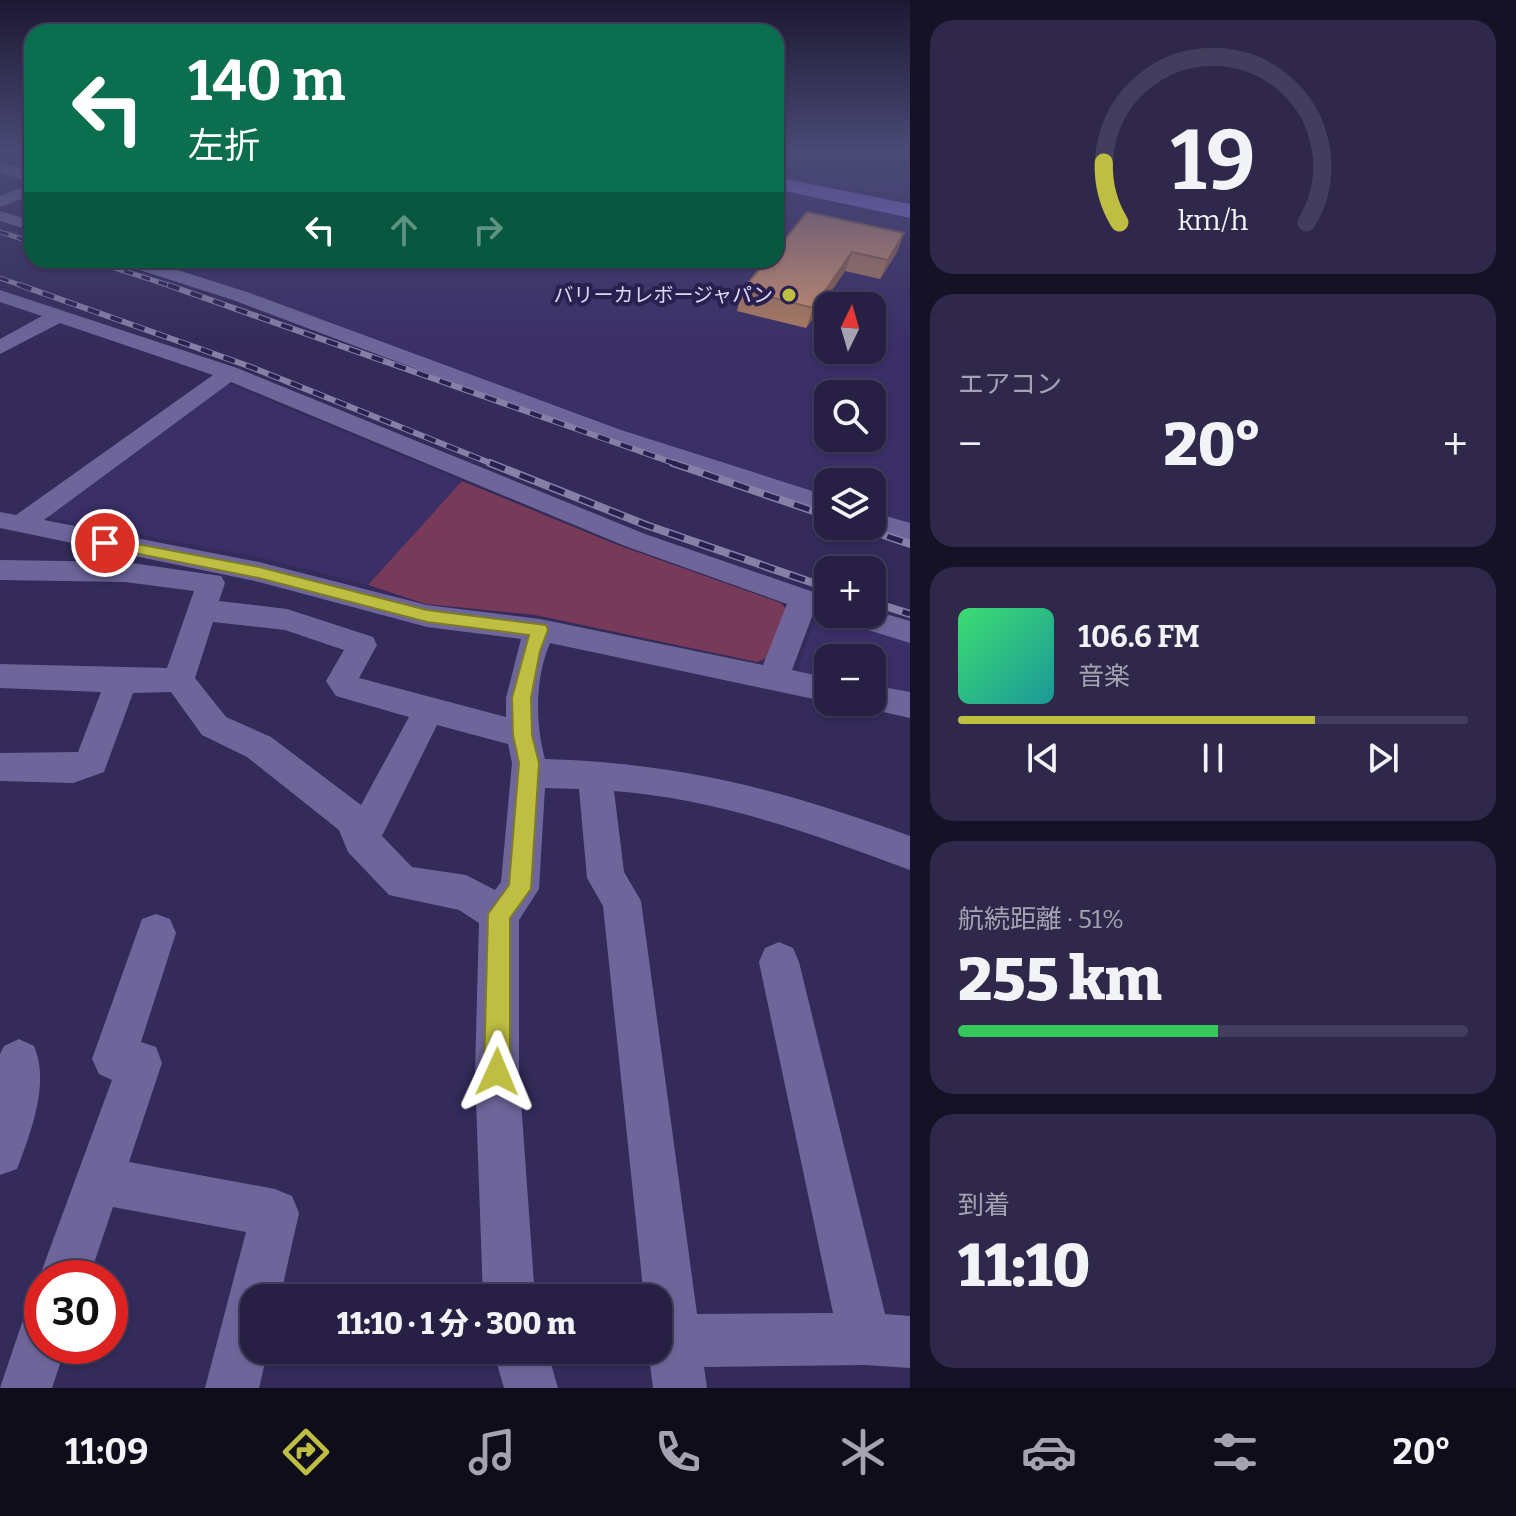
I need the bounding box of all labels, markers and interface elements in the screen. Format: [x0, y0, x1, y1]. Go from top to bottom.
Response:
text: 140 m [188, 48, 345, 115]
icon: left [56, 56, 160, 160]
text: 19 [1170, 110, 1256, 210]
text: 左折 [188, 124, 260, 168]
text: km/h [1178, 203, 1249, 238]
icon: left [298, 208, 342, 252]
icon: ahead [382, 208, 426, 252]
icon: right [466, 208, 510, 252]
place label: バリーカレボージャパン [553, 283, 773, 307]
marker: バリーカレボージャパン [780, 286, 798, 304]
north arrow [814, 292, 886, 364]
map controls [814, 292, 886, 716]
text: エアコン [958, 369, 1062, 400]
button: search [814, 380, 886, 452]
text: 20° [1163, 409, 1262, 481]
text: − [958, 418, 982, 471]
text: + [1443, 418, 1468, 471]
button: layers [814, 468, 886, 540]
pin [71, 509, 139, 577]
icon: arrive [83, 521, 127, 565]
button: + [814, 556, 886, 628]
text: 106.6 FM [1078, 619, 1200, 655]
button: − [814, 644, 886, 716]
text: 音楽 [1078, 661, 1130, 692]
icon: previous [1021, 736, 1065, 780]
icon: pause [1191, 736, 1235, 780]
icon: next [1361, 736, 1405, 780]
text: 航続距離 · 51% [958, 904, 1124, 935]
text: 255 km [958, 944, 1162, 1016]
position arrow [455, 1030, 539, 1114]
text: 到着 [958, 1190, 1010, 1221]
text: 11:10 [958, 1230, 1090, 1302]
speed limit sign: 30 [24, 1260, 128, 1364]
text: 11:10 · 1 分 · 300 m [337, 1306, 575, 1342]
icon: directions [278, 1424, 334, 1480]
icon: music [464, 1424, 520, 1480]
icon: phone [650, 1424, 706, 1480]
icon: climate [835, 1424, 891, 1480]
icon: car [1021, 1424, 1077, 1480]
icon: filters [1207, 1424, 1263, 1480]
text: 11:09 [65, 1430, 148, 1474]
text: 20° [1392, 1430, 1451, 1474]

